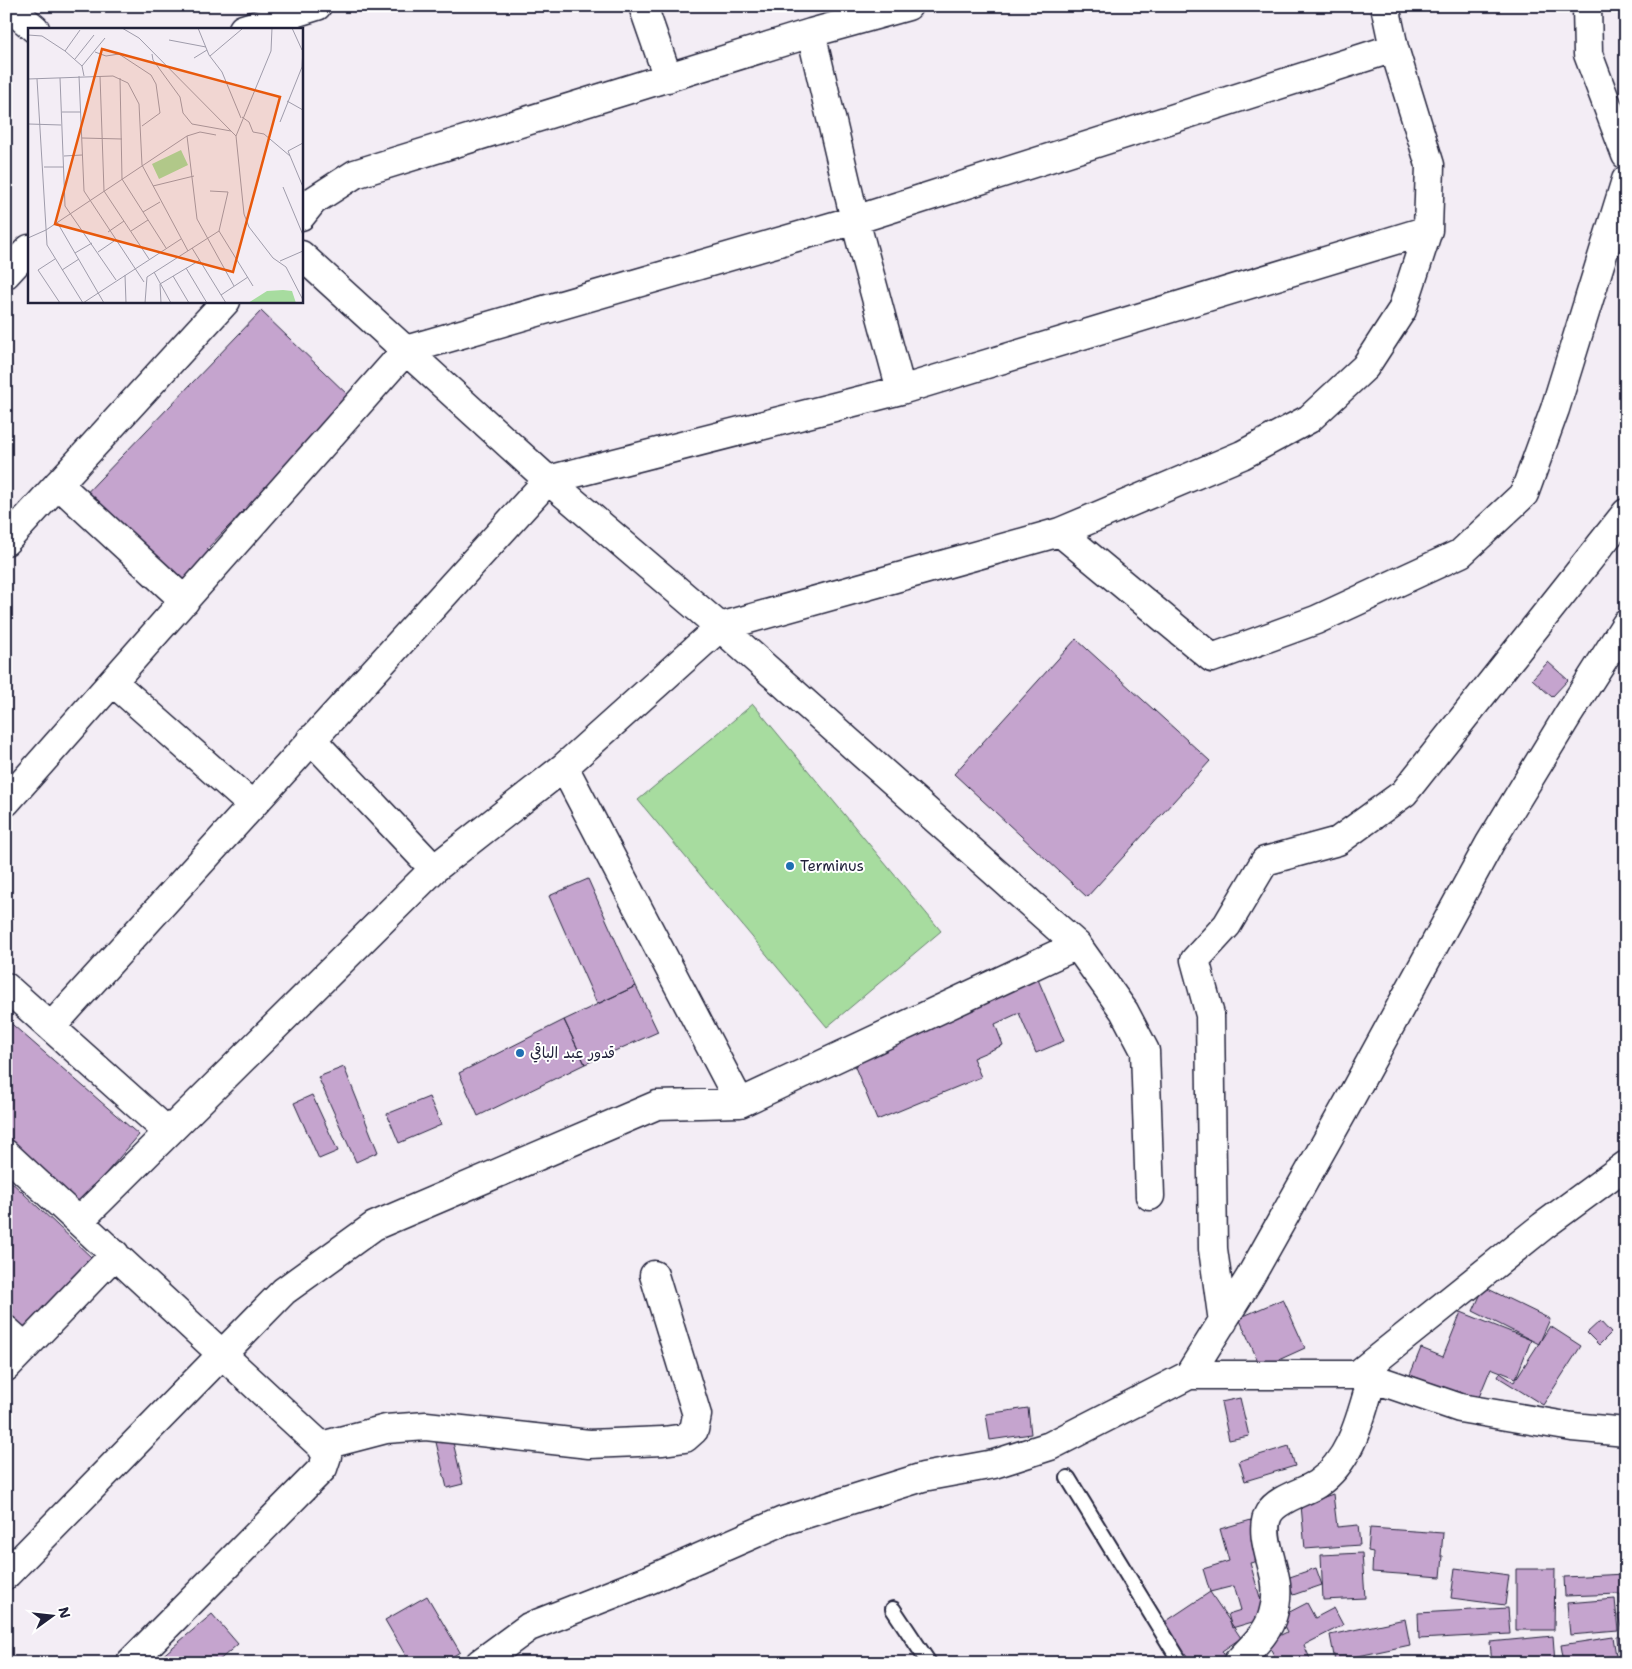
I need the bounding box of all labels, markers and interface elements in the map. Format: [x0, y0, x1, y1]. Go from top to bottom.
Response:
inset map [28, 28, 302, 302]
place label: Terminus [800, 856, 864, 876]
marker: Terminus [784, 860, 796, 872]
place label: قدور عبد الباقي [530, 1042, 615, 1063]
marker: قدور عبد الباقي [514, 1047, 526, 1059]
north arrow [28, 1592, 78, 1642]
text: N [54, 1605, 75, 1620]

